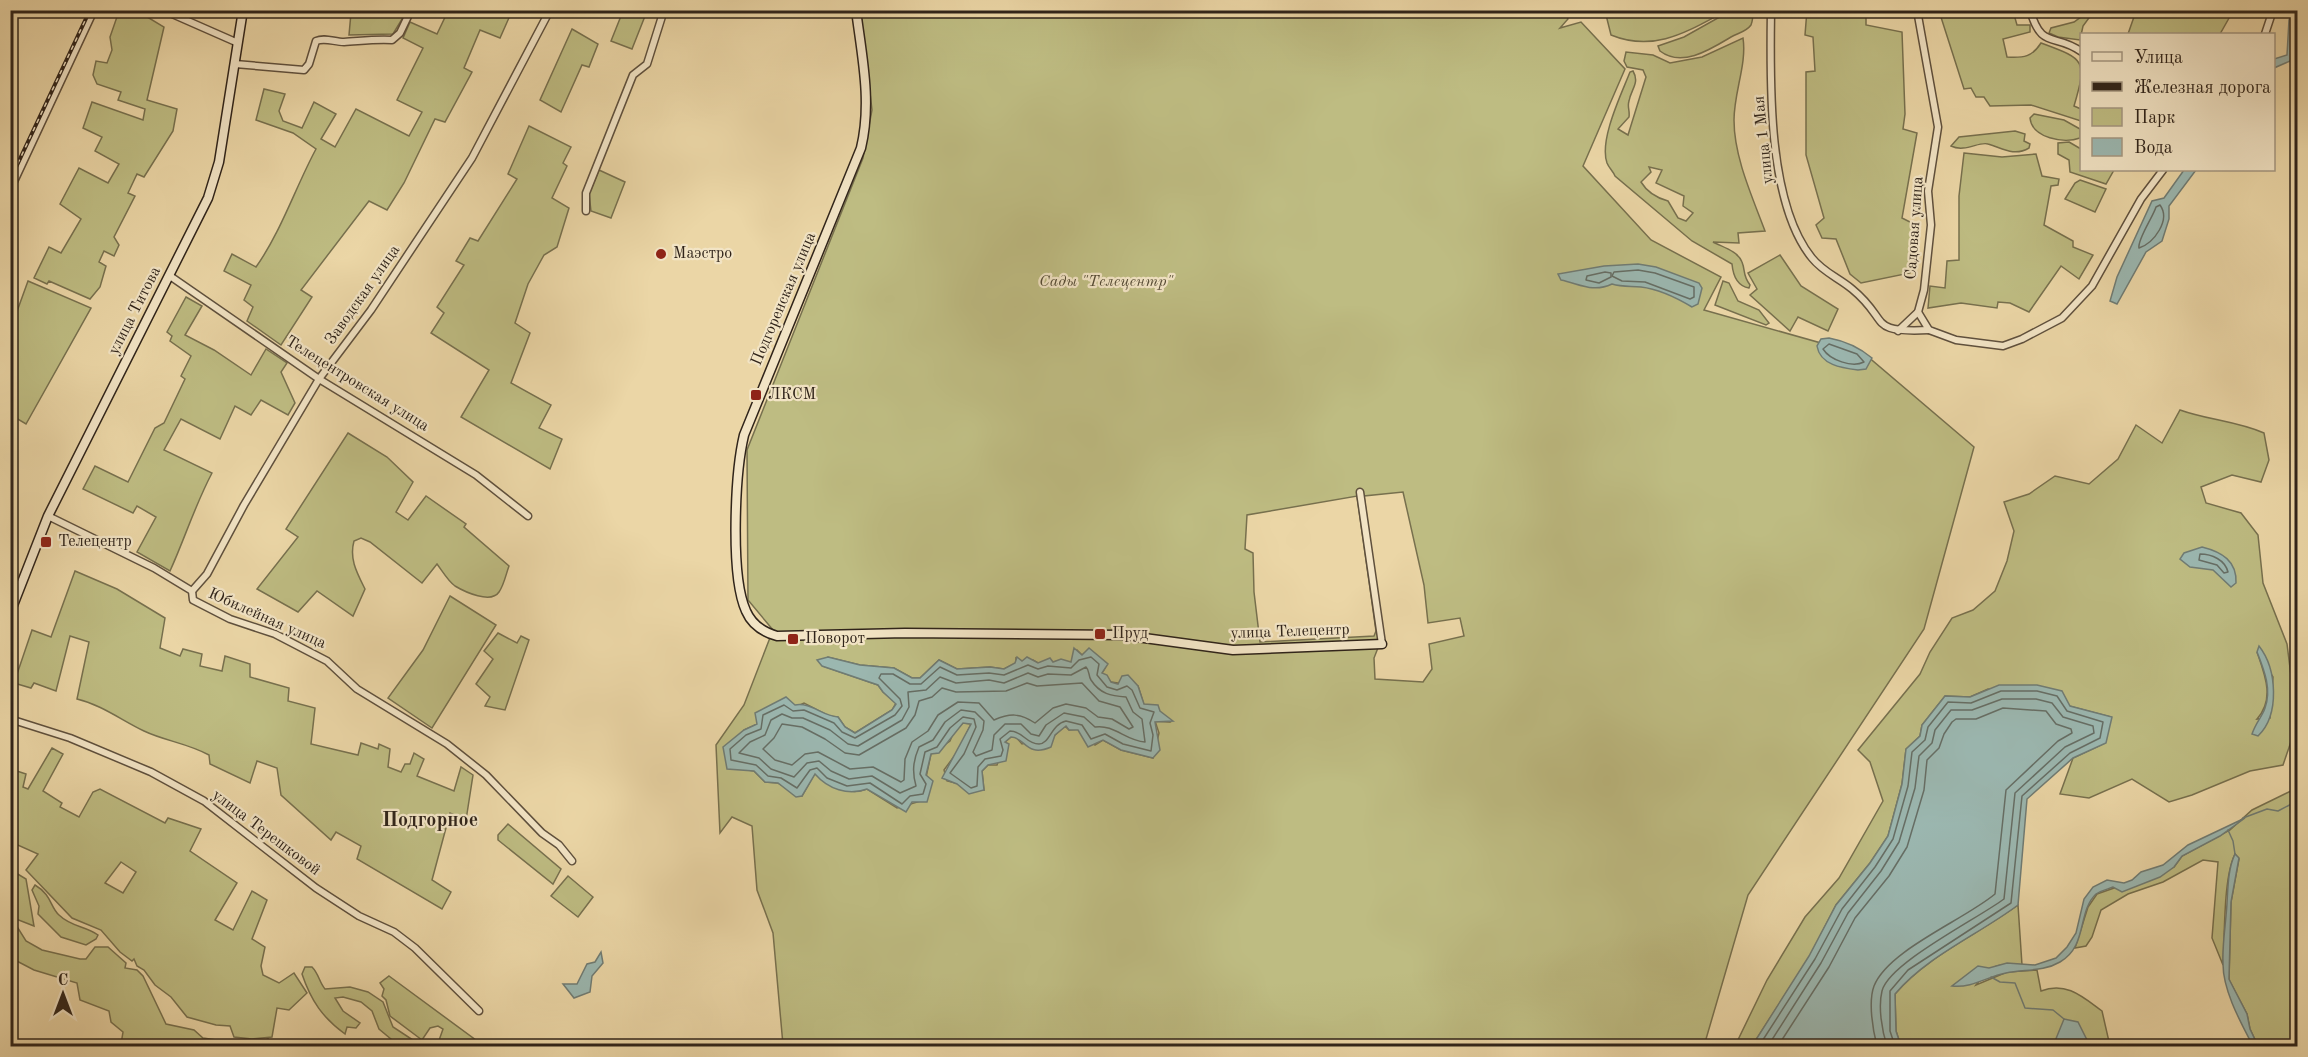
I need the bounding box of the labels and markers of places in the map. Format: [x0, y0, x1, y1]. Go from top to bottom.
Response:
place label: Маэстро [673, 246, 732, 262]
marker: Маэстро [654, 247, 668, 261]
place label: ЛКСМ [768, 387, 816, 403]
marker: ЛКСМ [749, 388, 763, 402]
place label: Телецентр [58, 534, 132, 550]
marker: Телецентр [39, 535, 53, 549]
place label: Пруд [1112, 626, 1148, 642]
marker: Пруд [1093, 627, 1107, 641]
place label: Поворот [805, 631, 865, 647]
marker: Поворот [786, 632, 800, 646]

